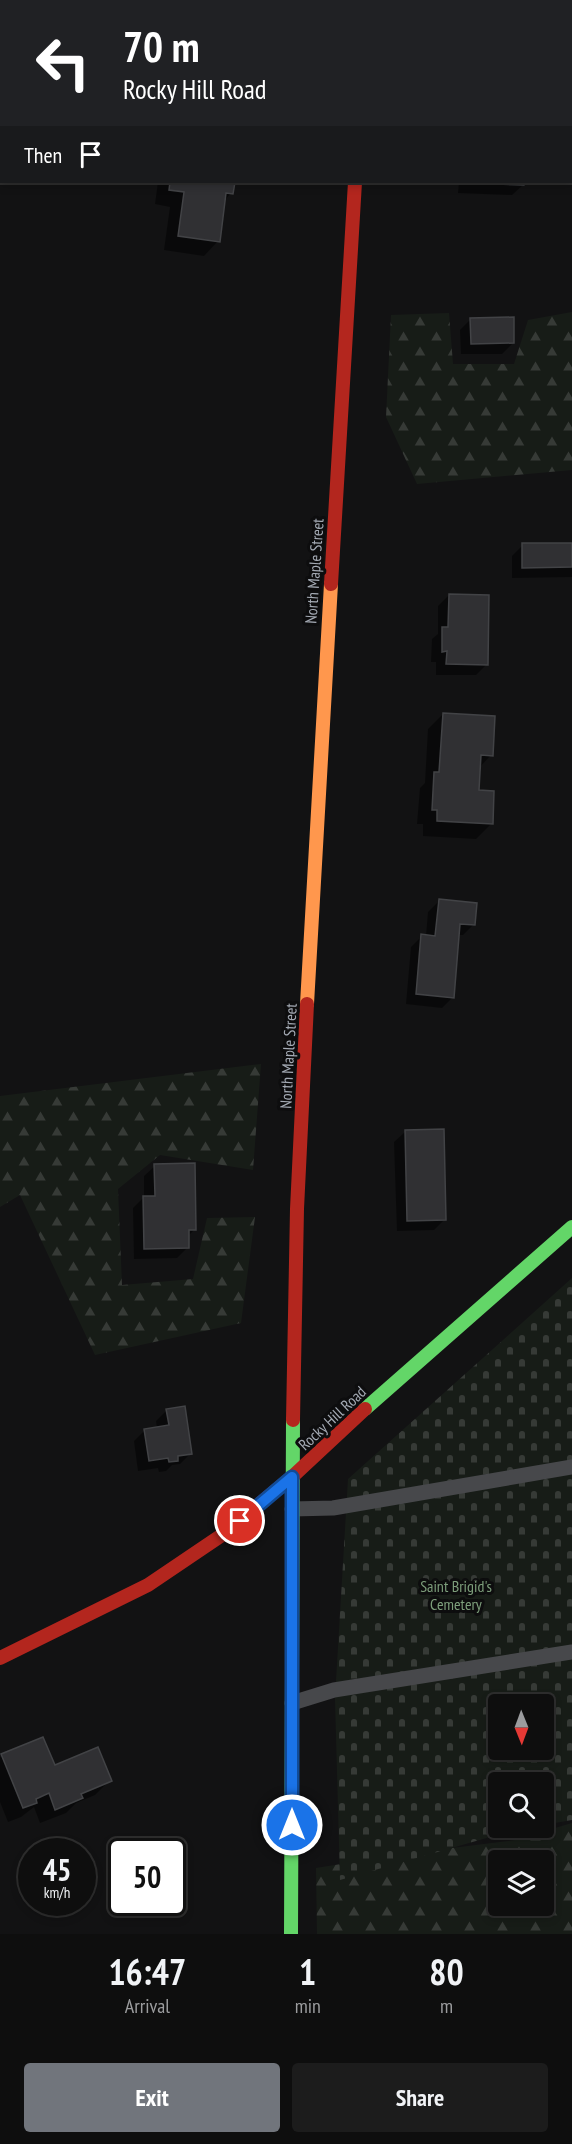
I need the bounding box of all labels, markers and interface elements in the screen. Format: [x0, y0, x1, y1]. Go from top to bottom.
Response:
text: 70 m [123, 19, 200, 74]
icon: left [24, 24, 102, 102]
text: Rocky Hill Road [123, 72, 266, 106]
icon: arrive [74, 138, 107, 171]
text: Then [24, 141, 62, 169]
street label: North Maple Street [300, 517, 328, 624]
street label: North Maple Street [275, 1002, 301, 1109]
street label: Rocky Hill Road [294, 1382, 370, 1454]
pin [214, 1495, 265, 1546]
icon: arrive [223, 1504, 256, 1537]
park label: Saint Brigid's Cemetery [420, 1576, 492, 1614]
north arrow [488, 1694, 554, 1760]
map controls [488, 1694, 554, 1916]
button: search [488, 1772, 554, 1838]
position arrow [260, 1793, 324, 1857]
speed limit sign: 50 [108, 1838, 186, 1916]
text: 45 [43, 1850, 71, 1889]
button: layers [488, 1850, 554, 1916]
text: km/h [44, 1883, 70, 1902]
text: 16:47 [108, 1948, 186, 1995]
text: 1 [299, 1948, 316, 1995]
text: 80 [429, 1948, 464, 1995]
text: Arrival [125, 1993, 170, 2019]
text: min [295, 1993, 321, 2019]
text: m [440, 1993, 453, 2019]
button: Exit [24, 2063, 280, 2132]
button: Share [292, 2063, 548, 2132]

